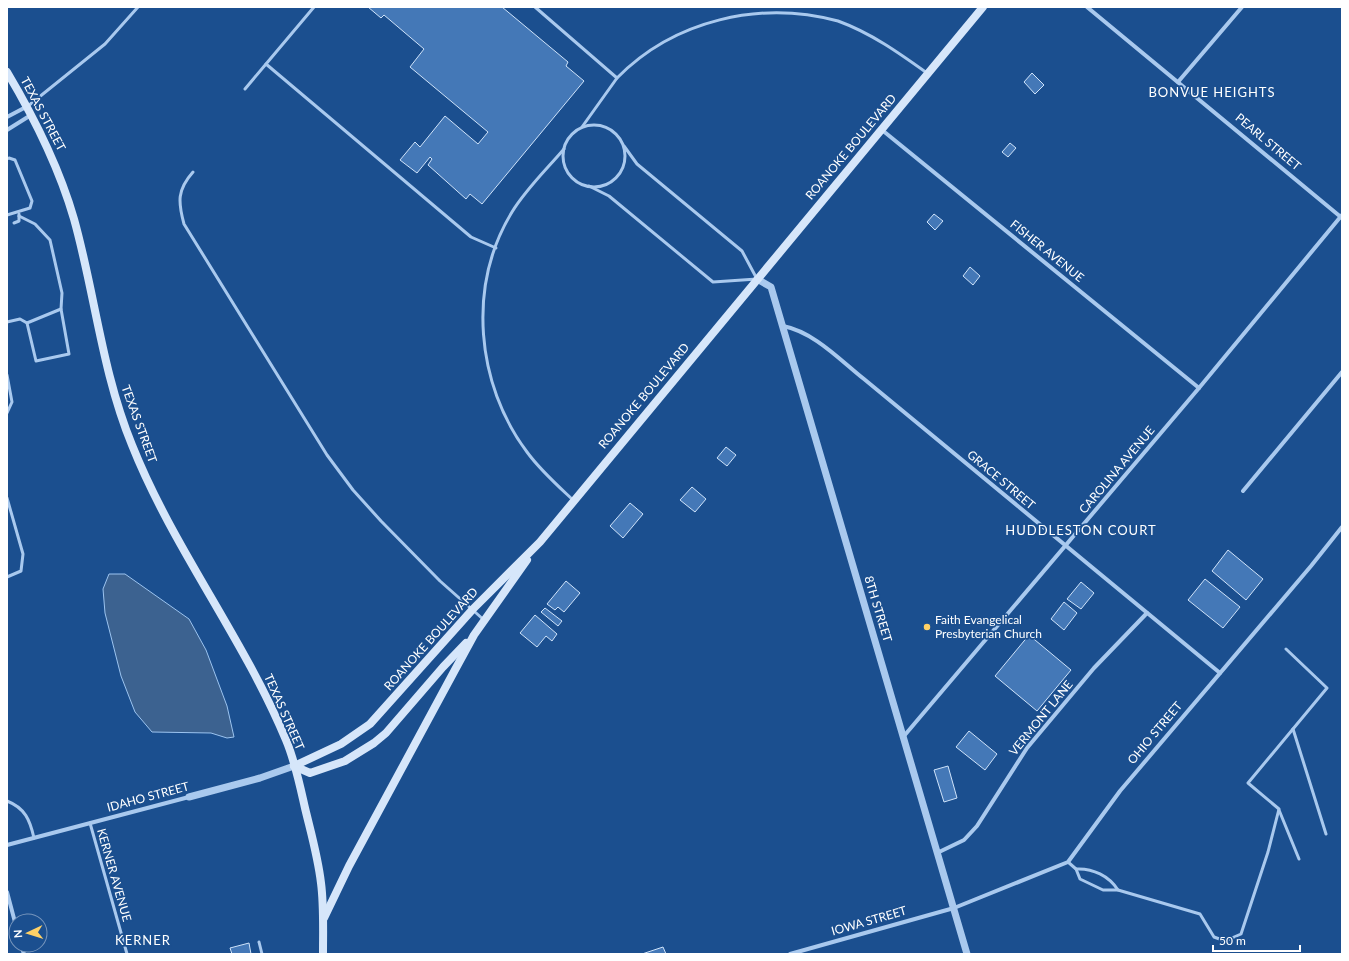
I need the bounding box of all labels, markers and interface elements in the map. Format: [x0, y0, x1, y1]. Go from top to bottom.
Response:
street label: TEXAS STREET [18, 74, 69, 153]
district label: BONVUE HEIGHTS [1148, 84, 1276, 100]
street label: ROANOKE BOULEVARD [802, 91, 899, 203]
street label: PEARL STREET [1233, 110, 1304, 173]
street label: FISHER AVENUE [1007, 216, 1087, 285]
street label: ROANOKE BOULEVARD [595, 340, 692, 452]
street label: TEXAS STREET [118, 383, 160, 465]
street label: CAROLINA AVENUE [1076, 423, 1158, 517]
street label: GRACE STREET [964, 447, 1038, 512]
district label: HUDDLESTON COURT [1005, 522, 1157, 538]
street label: 8TH STREET [861, 574, 896, 644]
street label: ROANOKE BOULEVARD [380, 584, 481, 693]
place label: Faith Evangelical Presbyterian Church [935, 612, 1042, 641]
marker: Faith Evangelical Presbyterian Church [922, 622, 932, 632]
street label: TEXAS STREET [261, 671, 308, 752]
street label: VERMONT LANE [1006, 677, 1076, 758]
street label: OHIO STREET [1124, 698, 1185, 767]
street label: IDAHO STREET [105, 778, 191, 815]
street label: KERNER AVENUE [94, 827, 135, 923]
street label: IOWA STREET [829, 903, 908, 938]
north arrow [8, 913, 48, 953]
scale bar [1213, 927, 1300, 953]
text: N [11, 929, 24, 938]
district label: KERNER [115, 932, 171, 948]
text: 50 m [1219, 933, 1246, 948]

